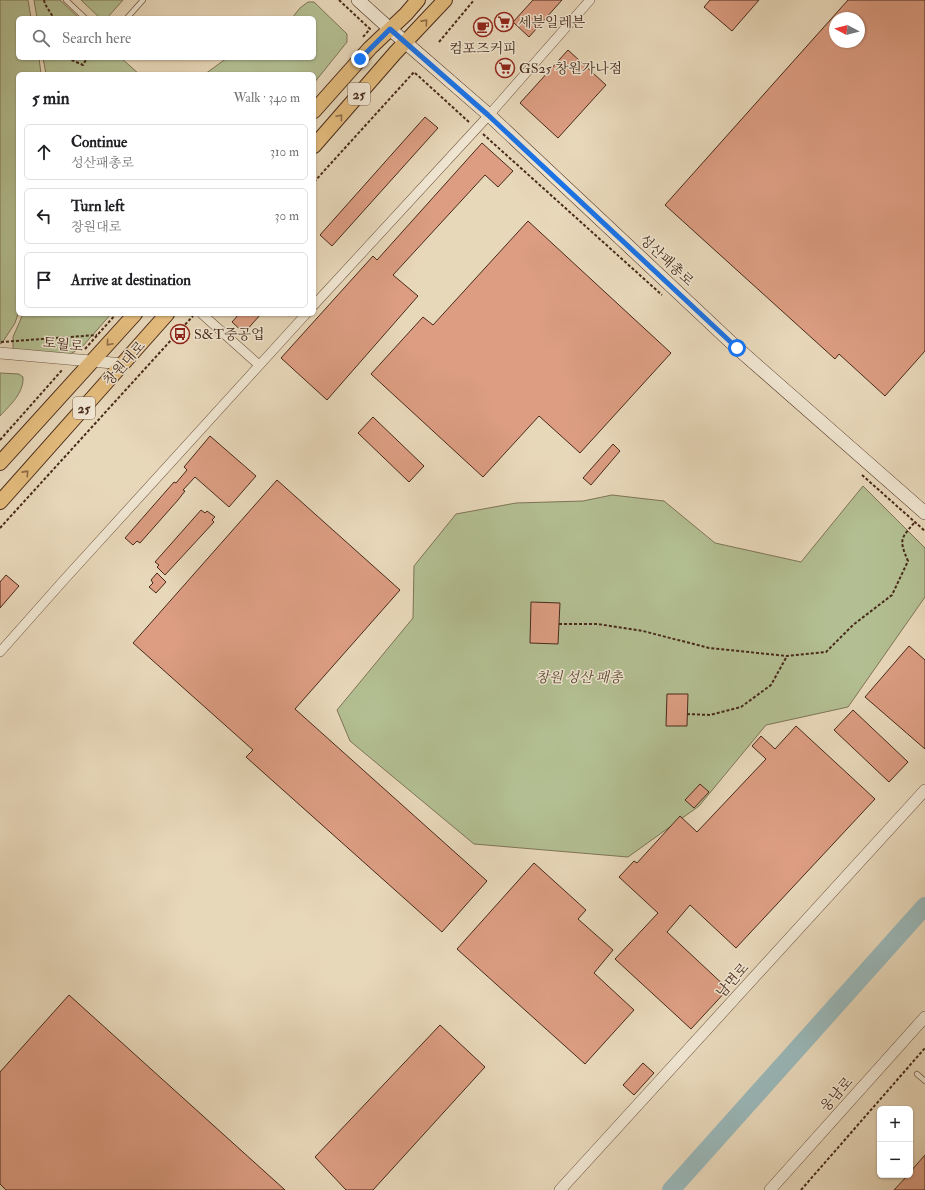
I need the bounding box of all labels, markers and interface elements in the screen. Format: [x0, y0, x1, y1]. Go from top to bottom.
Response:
supermarket icon: 세븐일레븐 [493, 11, 515, 33]
north arrow [829, 12, 865, 48]
place label: 세븐일레븐 [518, 14, 586, 31]
search box [16, 16, 316, 60]
cafe icon: 컴포즈커피 [472, 16, 494, 38]
one-way arrow [421, 19, 428, 26]
icon: search [30, 27, 52, 49]
text: Search here [62, 29, 131, 48]
place label: 컴포즈커피 [449, 40, 517, 57]
route end [351, 50, 369, 68]
supermarket icon: GS25 창원가나점 [494, 57, 516, 79]
place label: GS25 창원가나점 [519, 60, 622, 77]
road number: 25 [348, 83, 370, 105]
text: 5 min [32, 88, 70, 109]
text: Walk · 340 m [234, 90, 300, 106]
one-way arrow [335, 114, 342, 121]
text: Continue [71, 133, 127, 152]
icon: ahead [33, 141, 55, 163]
text: 310 m [270, 144, 299, 160]
text: 성산패총로 [71, 155, 134, 171]
text: Turn left [71, 197, 125, 216]
icon: left [33, 205, 55, 227]
text: 30 m [275, 208, 299, 224]
text: 창원대로 [71, 219, 121, 235]
street label: 성산패총로 [636, 231, 698, 290]
icon: arrive [33, 269, 55, 291]
text: Arrive at destination [71, 271, 191, 290]
bus stop icon: S&T중공업 [169, 323, 191, 345]
place label: S&T중공업 [194, 326, 264, 343]
street label: 토월로 [42, 334, 84, 355]
street label: 창원대로 [100, 337, 149, 389]
one-way arrow [106, 338, 113, 346]
route start [728, 339, 746, 357]
road number: 25 [73, 397, 95, 419]
one-way arrow [21, 470, 28, 477]
park label: 창원 성산 패총 [535, 669, 624, 686]
street label: 남면로 [712, 959, 753, 1001]
street label: 웅남로 [816, 1073, 857, 1115]
map controls [877, 1106, 913, 1178]
button: + [877, 1106, 913, 1142]
button: − [877, 1142, 913, 1178]

